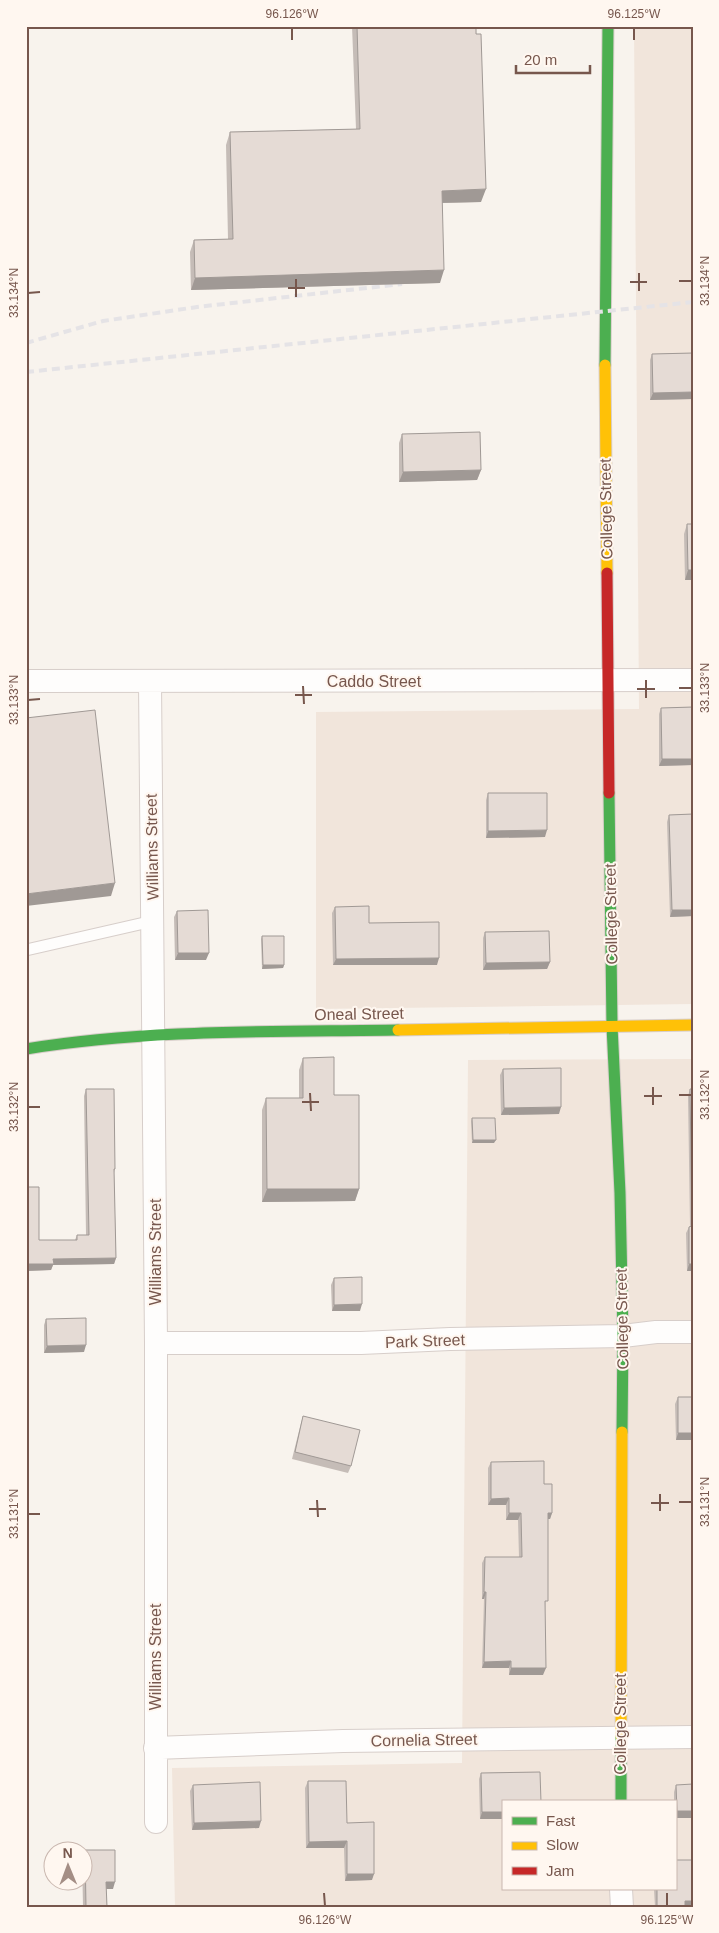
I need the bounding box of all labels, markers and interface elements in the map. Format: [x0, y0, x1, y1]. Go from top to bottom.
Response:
text: 96.126°W [266, 7, 319, 21]
text: 96.125°W [608, 7, 661, 21]
scale bar [516, 42, 590, 74]
text: 20 m [524, 51, 557, 68]
text: 33.134°N [698, 256, 712, 306]
text: 33.134°N [7, 268, 21, 318]
street label: College Street [597, 458, 615, 560]
text: 33.133°N [698, 663, 712, 713]
street label: Caddo Street [327, 673, 422, 690]
text: 33.133°N [7, 675, 21, 725]
street label: Williams Street [143, 793, 161, 900]
street label: College Street [602, 863, 620, 965]
street label: Oneal Street [314, 1005, 405, 1023]
text: 33.132°N [698, 1070, 712, 1120]
text: 33.132°N [7, 1082, 21, 1132]
street label: Williams Street [147, 1198, 164, 1305]
street label: College Street [613, 1268, 631, 1370]
street label: Park Street [385, 1331, 466, 1351]
text: 33.131°N [698, 1477, 712, 1527]
text: 33.131°N [7, 1489, 21, 1539]
street label: Williams Street [147, 1603, 164, 1710]
street label: College Street [612, 1673, 629, 1775]
street label: Cornelia Street [371, 1731, 478, 1749]
legend [502, 1800, 676, 1890]
text: Fast [546, 1812, 576, 1829]
text: Slow [546, 1836, 579, 1853]
north arrow [42, 1840, 92, 1890]
text: N [63, 1845, 73, 1861]
text: Jam [546, 1862, 574, 1879]
text: 96.126°W [299, 1913, 352, 1927]
text: 96.125°W [641, 1913, 694, 1927]

